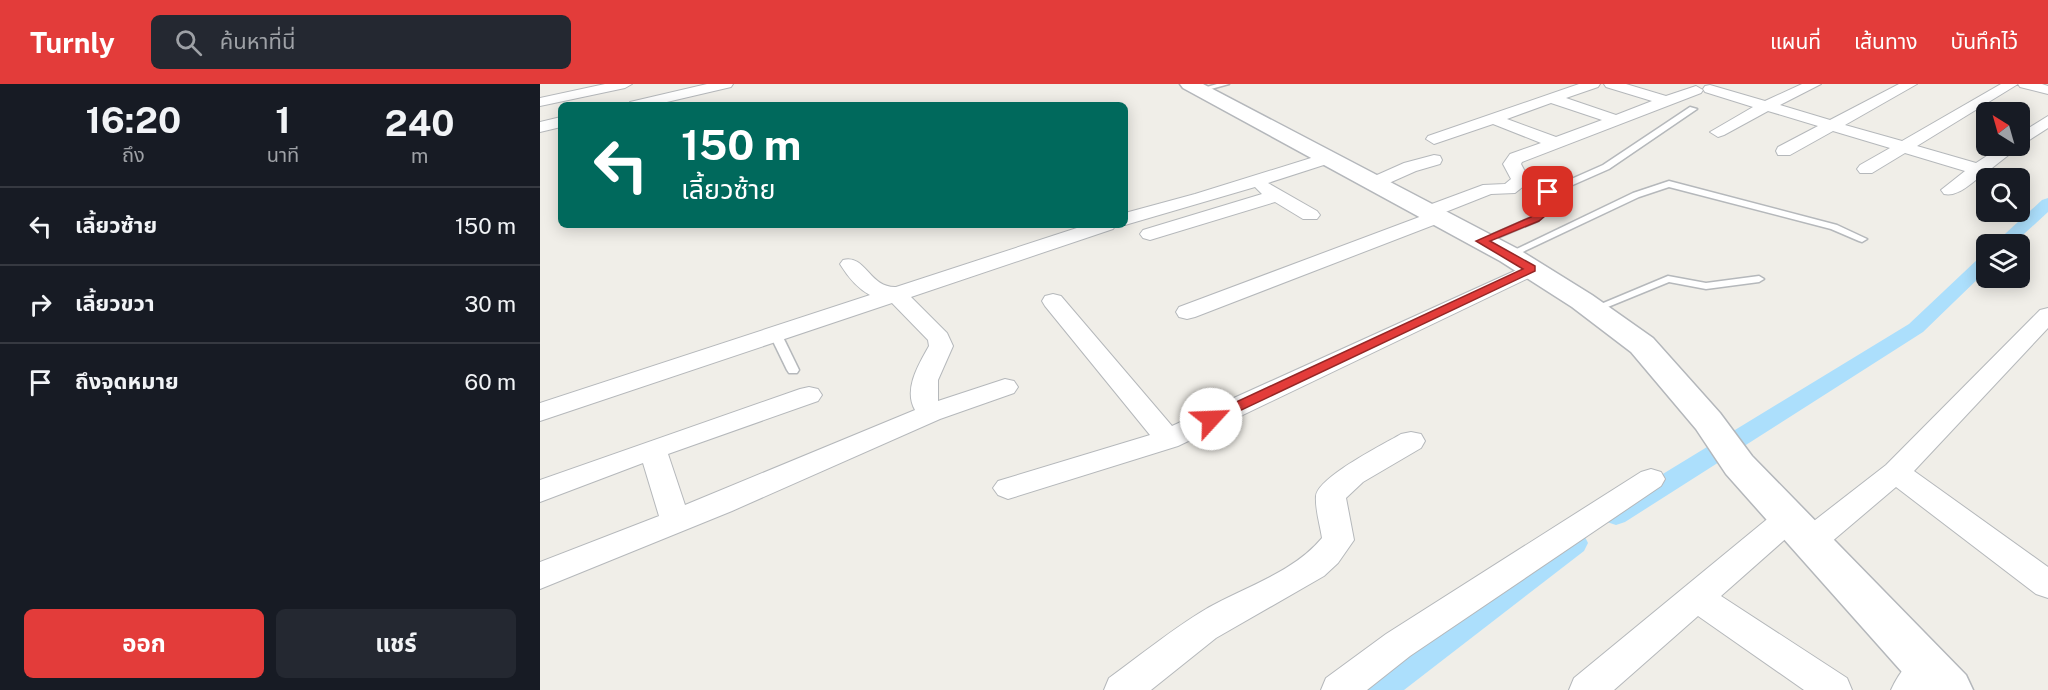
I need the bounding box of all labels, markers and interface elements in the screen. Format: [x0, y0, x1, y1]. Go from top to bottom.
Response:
search box [151, 15, 571, 69]
text: Turnly [30, 26, 115, 59]
icon: search [172, 26, 205, 59]
text: ค้นหาที่นี่ [220, 28, 295, 54]
text: แผนที่ [1770, 29, 1821, 54]
text: เส้นทาง [1854, 29, 1918, 54]
text: บันทึกไว้ [1951, 29, 2018, 54]
text: 16:20 [86, 99, 181, 141]
text: 1 [275, 99, 291, 141]
text: 240 [385, 102, 454, 144]
north arrow [1976, 102, 2030, 156]
map controls [1976, 102, 2030, 288]
text: 150 m [681, 120, 801, 169]
icon: left [582, 126, 660, 204]
text: ถึง [122, 143, 145, 167]
text: นาที [267, 143, 299, 167]
text: m [411, 144, 428, 168]
pin [1522, 166, 1573, 217]
button: search [1976, 168, 2030, 222]
text: เลี้ยวซ้าย [681, 173, 775, 205]
icon: arrive [1531, 175, 1564, 208]
icon: left [24, 210, 57, 243]
text: เลี้ยวซ้าย [75, 212, 157, 238]
text: 150 m [455, 213, 516, 239]
button: layers [1976, 234, 2030, 288]
icon: right [24, 288, 57, 321]
text: เลี้ยวขวา [75, 290, 155, 316]
text: 30 m [464, 291, 516, 317]
icon: arrive [24, 366, 57, 399]
text: ถึงจุดหมาย [75, 368, 179, 394]
text: 60 m [465, 369, 516, 395]
position arrow [1179, 387, 1243, 451]
button: ออก [24, 609, 264, 678]
button: แชร์ [276, 609, 516, 678]

